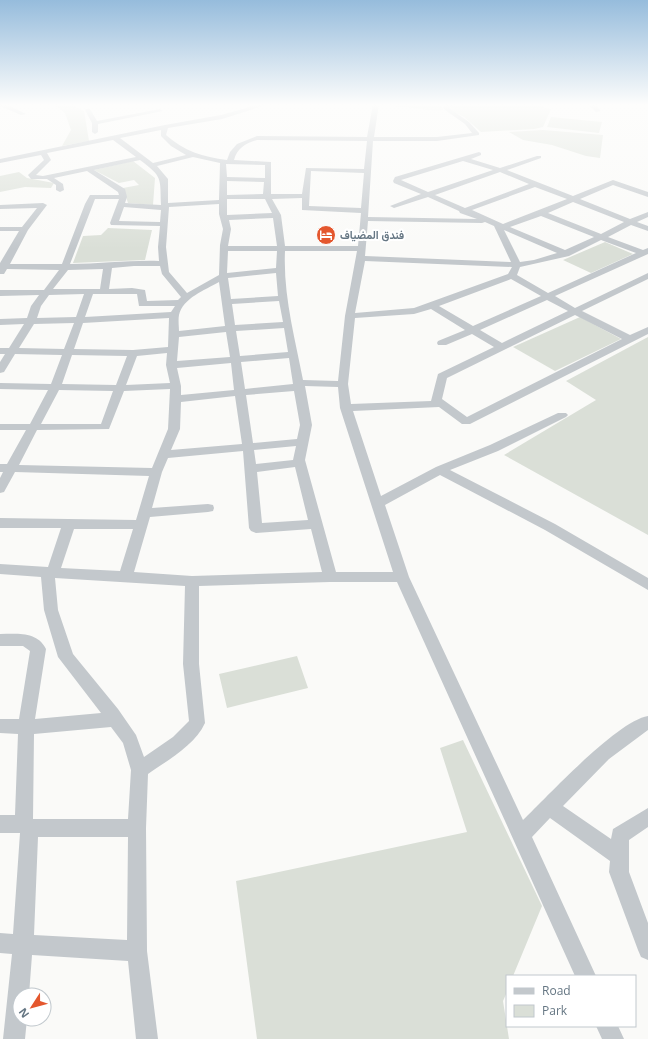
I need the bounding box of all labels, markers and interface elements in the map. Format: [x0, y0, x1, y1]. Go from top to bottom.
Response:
hotel icon: فندق المضياف [315, 224, 337, 246]
place label: فندق المضياف [340, 227, 404, 242]
legend [506, 975, 636, 1027]
text: Road [542, 982, 571, 999]
north arrow [12, 987, 52, 1027]
text: Park [542, 1002, 568, 1019]
text: N [15, 1005, 32, 1021]

